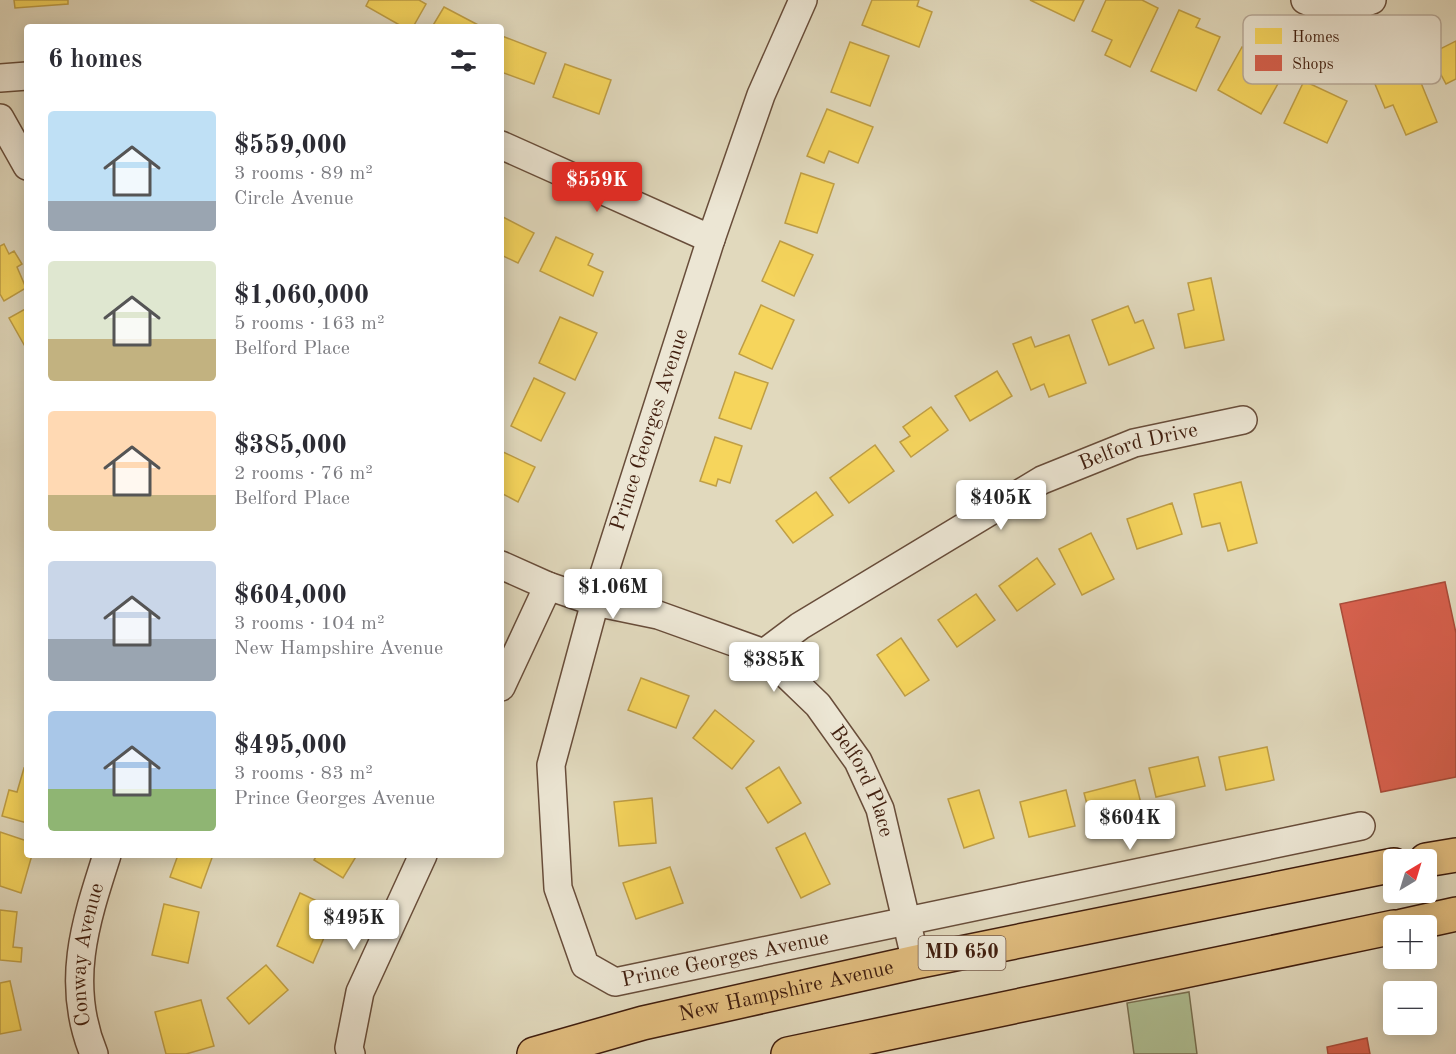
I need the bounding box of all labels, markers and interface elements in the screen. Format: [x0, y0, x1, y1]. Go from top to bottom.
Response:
legend [1243, 15, 1441, 84]
text: Homes [1292, 30, 1340, 46]
icon: filters [447, 44, 480, 77]
text: 6 homes [48, 47, 142, 73]
text: Shops [1292, 57, 1334, 73]
text: $559,000 [234, 133, 347, 159]
icon: home [96, 135, 168, 207]
pin: $559K [555, 162, 639, 213]
text: 3 rooms · 89 m² [234, 164, 373, 184]
text: $559K [566, 171, 628, 191]
text: Circle Avenue [234, 189, 353, 209]
text: $1,060,000 [234, 283, 369, 309]
icon: home [96, 285, 168, 357]
text: 5 rooms · 163 m² [234, 314, 384, 334]
street label: Prince Georges Avenue [607, 326, 693, 534]
text: Belford Place [234, 339, 350, 359]
street label: Belford Drive [1076, 419, 1200, 475]
text: $385,000 [234, 433, 347, 459]
icon: home [96, 435, 168, 507]
text: 2 rooms · 76 m² [234, 464, 373, 484]
pin: $405K [959, 480, 1043, 531]
text: Belford Place [234, 489, 350, 509]
text: $405K [970, 489, 1032, 509]
pin: $1.06M [564, 569, 662, 620]
text: $1.06M [578, 578, 648, 598]
text: $604,000 [234, 583, 347, 609]
icon: home [96, 585, 168, 657]
text: 3 rooms · 104 m² [234, 614, 384, 634]
text: New Hampshire Avenue [234, 639, 443, 659]
pin: $385K [732, 642, 816, 693]
text: $385K [743, 651, 805, 671]
street label: Belford Place [826, 722, 897, 839]
text: $495,000 [234, 733, 347, 759]
icon: home [96, 735, 168, 807]
text: 3 rooms · 83 m² [234, 764, 373, 784]
text: Prince Georges Avenue [234, 789, 435, 809]
pin: $604K [1088, 800, 1172, 851]
text: $604K [1099, 809, 1161, 829]
north arrow [1383, 849, 1437, 903]
map controls [1383, 849, 1437, 1035]
street label: Conway Avenue [69, 880, 108, 1028]
pin: $495K [312, 900, 396, 951]
text: $495K [323, 909, 385, 929]
button: + [1383, 915, 1437, 969]
street label: Prince Georges Avenue [620, 927, 831, 991]
road number: MD 650 [918, 936, 1006, 970]
street label: New Hampshire Avenue [677, 957, 896, 1025]
button: − [1383, 981, 1437, 1035]

